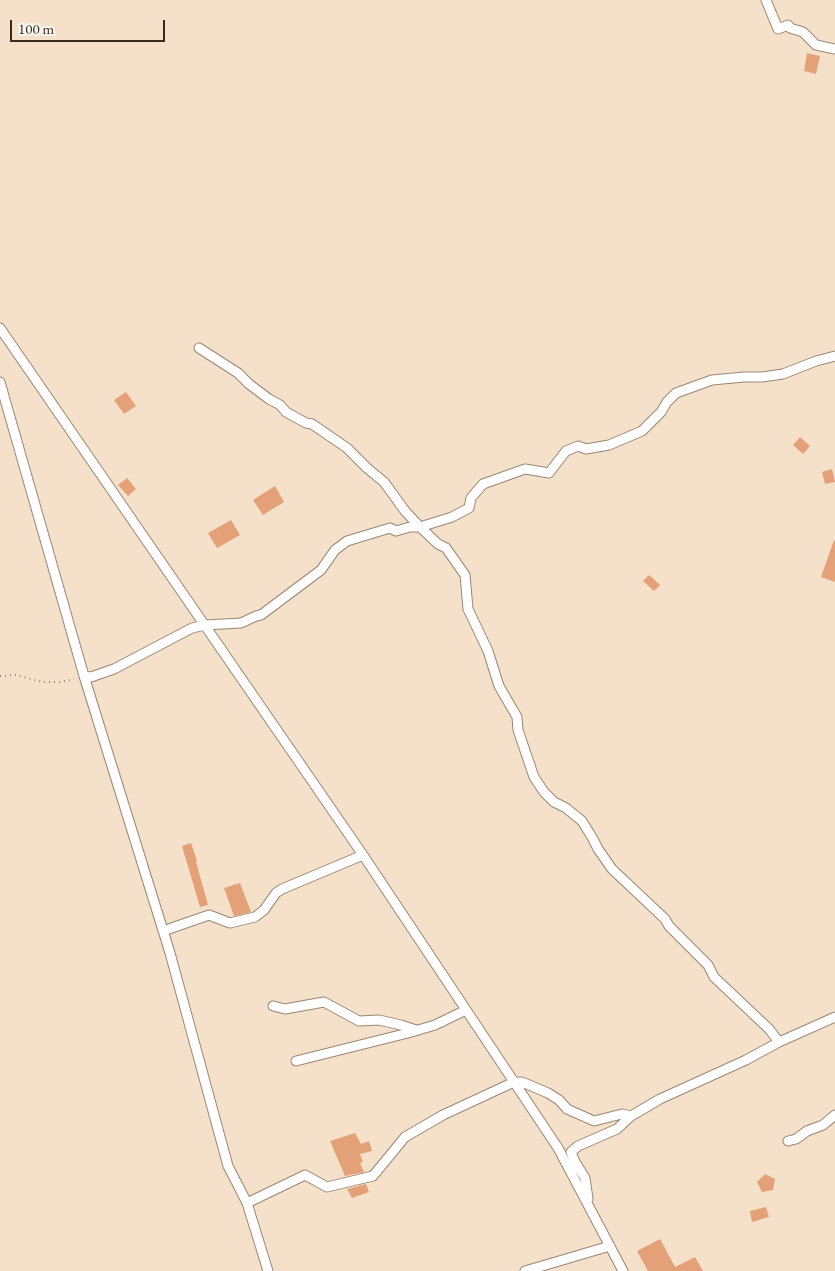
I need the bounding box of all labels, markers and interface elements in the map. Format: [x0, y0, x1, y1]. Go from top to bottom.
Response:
scale bar [12, 10, 168, 42]
text: 100 m [18, 19, 54, 38]

